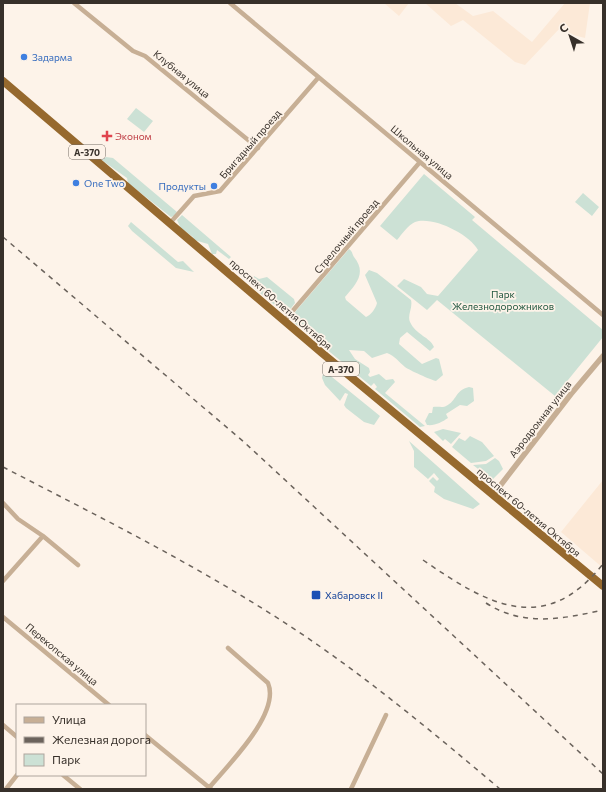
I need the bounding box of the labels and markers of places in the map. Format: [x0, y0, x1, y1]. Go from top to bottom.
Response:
place label: Задарма [32, 51, 72, 63]
marker: Задарма [19, 52, 29, 62]
place label: Эконом [115, 130, 152, 142]
marker: Эконом [102, 131, 112, 141]
place label: One Two [84, 177, 125, 189]
marker: One Two [71, 178, 81, 188]
place label: Продукты [159, 180, 206, 192]
marker: Продукты [209, 181, 219, 191]
marker: Хабаровск II [310, 589, 322, 601]
place label: Хабаровск II [325, 589, 383, 601]

